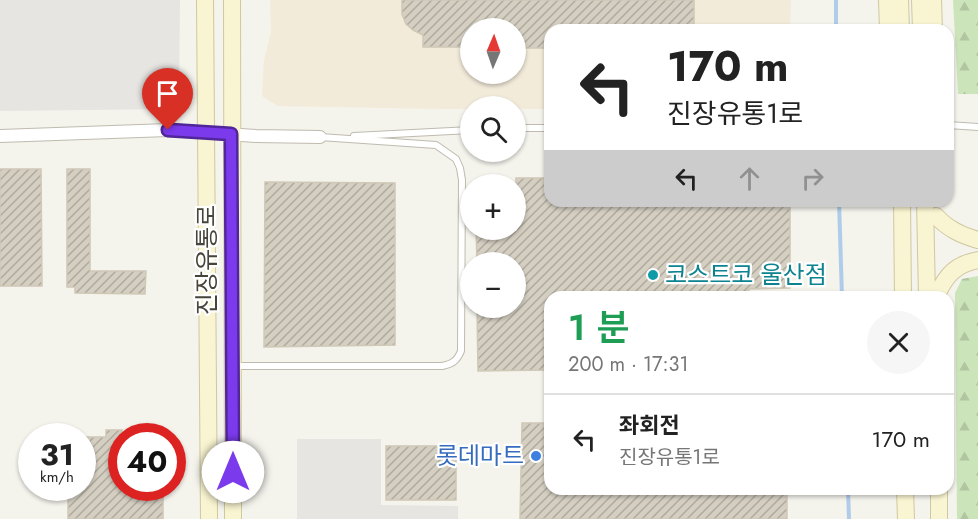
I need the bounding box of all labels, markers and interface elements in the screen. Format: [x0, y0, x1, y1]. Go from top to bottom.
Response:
north arrow [460, 18, 526, 84]
map controls [460, 18, 526, 318]
text: 170 m [667, 36, 789, 97]
icon: left [568, 48, 646, 126]
pin [142, 68, 193, 130]
icon: arrive [151, 77, 184, 110]
text: 진장유통1로 [667, 94, 803, 133]
button: search [460, 96, 526, 162]
icon: left [670, 162, 703, 195]
icon: ahead [733, 162, 766, 195]
icon: right [796, 162, 829, 195]
button: + [460, 174, 526, 240]
street label: 진장유통로 [189, 205, 224, 315]
button: − [460, 252, 526, 318]
place label: 코스트코 울산점 [665, 257, 827, 292]
marker: 코스트코 울산점 [646, 268, 660, 282]
text: 1 분 [568, 301, 630, 353]
button: close [867, 311, 930, 374]
text: 200 m · 17:31 [568, 350, 688, 379]
text: 좌회전 [619, 409, 680, 441]
speed limit sign: 40 [108, 423, 186, 501]
icon: left [568, 423, 601, 456]
text: 170 m [872, 423, 930, 455]
text: 31 [40, 433, 74, 476]
place label: 롯데마트 [436, 438, 524, 473]
position arrow [201, 440, 265, 504]
text: 진장유통1로 [619, 443, 720, 472]
marker: 롯데마트 [529, 449, 543, 463]
text: km/h [40, 466, 74, 488]

